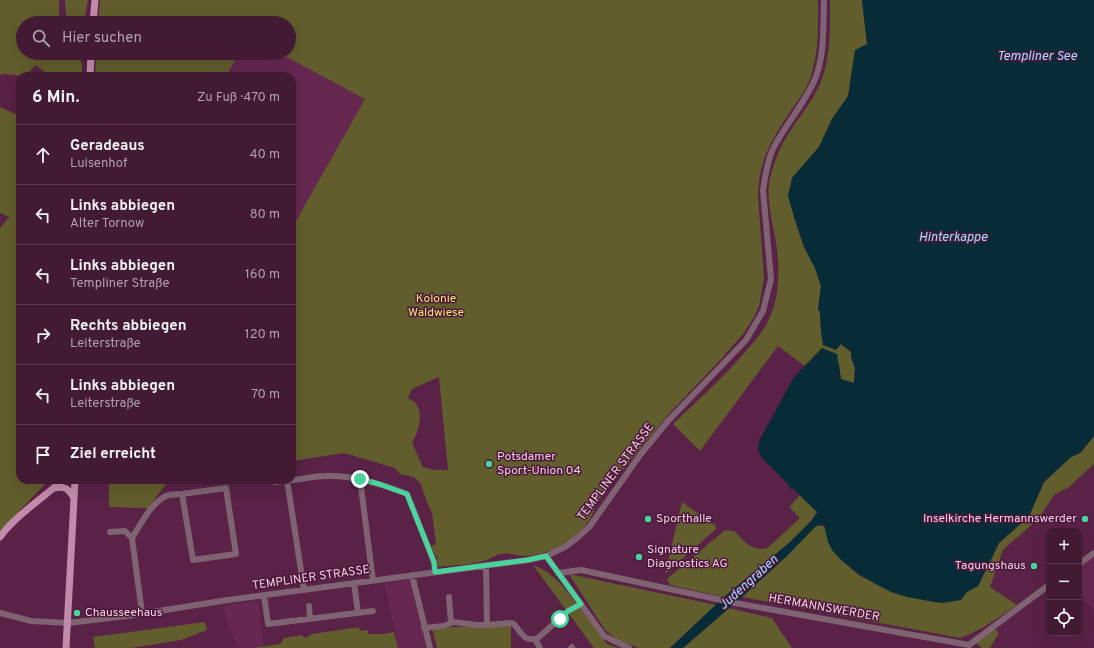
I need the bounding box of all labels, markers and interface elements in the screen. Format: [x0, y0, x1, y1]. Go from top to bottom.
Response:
search box [16, 16, 296, 60]
icon: search [30, 27, 52, 49]
text: Hier suchen [62, 29, 142, 48]
water label: Templiner See [997, 49, 1077, 65]
text: 6 Min. [32, 87, 80, 109]
text: Zu Fuß · 470 m [197, 90, 280, 106]
text: Geradeaus [70, 137, 145, 156]
icon: ahead [32, 144, 54, 166]
text: 40 m [250, 147, 280, 163]
text: Luisenhof [70, 156, 127, 172]
text: Links abbiegen [70, 197, 175, 216]
icon: left [32, 204, 54, 226]
text: 80 m [250, 207, 280, 223]
text: Alter Tornow [70, 216, 144, 232]
water label: Hinterkappe [919, 230, 988, 246]
text: Links abbiegen [70, 257, 175, 276]
icon: left [32, 264, 54, 286]
text: 160 m [245, 267, 280, 283]
text: Templiner Straße [70, 276, 169, 292]
park label: Kolonie Waldwiese [408, 291, 464, 321]
text: Rechts abbiegen [70, 317, 187, 336]
icon: right [32, 324, 54, 346]
text: 120 m [245, 327, 280, 343]
text: Leiterstraße [70, 336, 141, 352]
text: Links abbiegen [70, 377, 175, 396]
icon: left [32, 384, 54, 406]
text: 70 m [251, 387, 280, 403]
text: Leiterstraße [70, 396, 141, 412]
street label: TEMPLINER STRASSE [574, 420, 658, 524]
icon: arrive [32, 444, 54, 466]
text: Ziel erreicht [70, 445, 156, 464]
place label: Potsdamer Sport-Union 04 [497, 449, 581, 479]
marker: Potsdamer Sport-Union 04 [484, 459, 494, 469]
route end [351, 470, 369, 488]
place label: Sporthalle [656, 511, 712, 527]
place label: Inselkirche Hermannswerder [923, 511, 1077, 527]
marker: Sporthalle [643, 514, 653, 524]
marker: Inselkirche Hermannswerder [1080, 514, 1090, 524]
map controls [1046, 528, 1082, 636]
button: + [1046, 528, 1082, 564]
place label: Signature Diagnostics AG [647, 542, 728, 572]
marker: Signature Diagnostics AG [634, 552, 644, 562]
water label: Judengraben [716, 552, 782, 614]
place label: Tagungshaus [955, 558, 1026, 574]
marker: Tagungshaus [1029, 561, 1039, 571]
street label: TEMPLINER STRASSE [251, 562, 371, 594]
button: − [1046, 564, 1082, 600]
street label: HERMANNSWERDER [767, 590, 881, 626]
button: locate [1046, 600, 1082, 636]
place label: Chausseehaus [85, 605, 162, 621]
marker: Chausseehaus [72, 608, 82, 618]
route start [551, 610, 569, 628]

